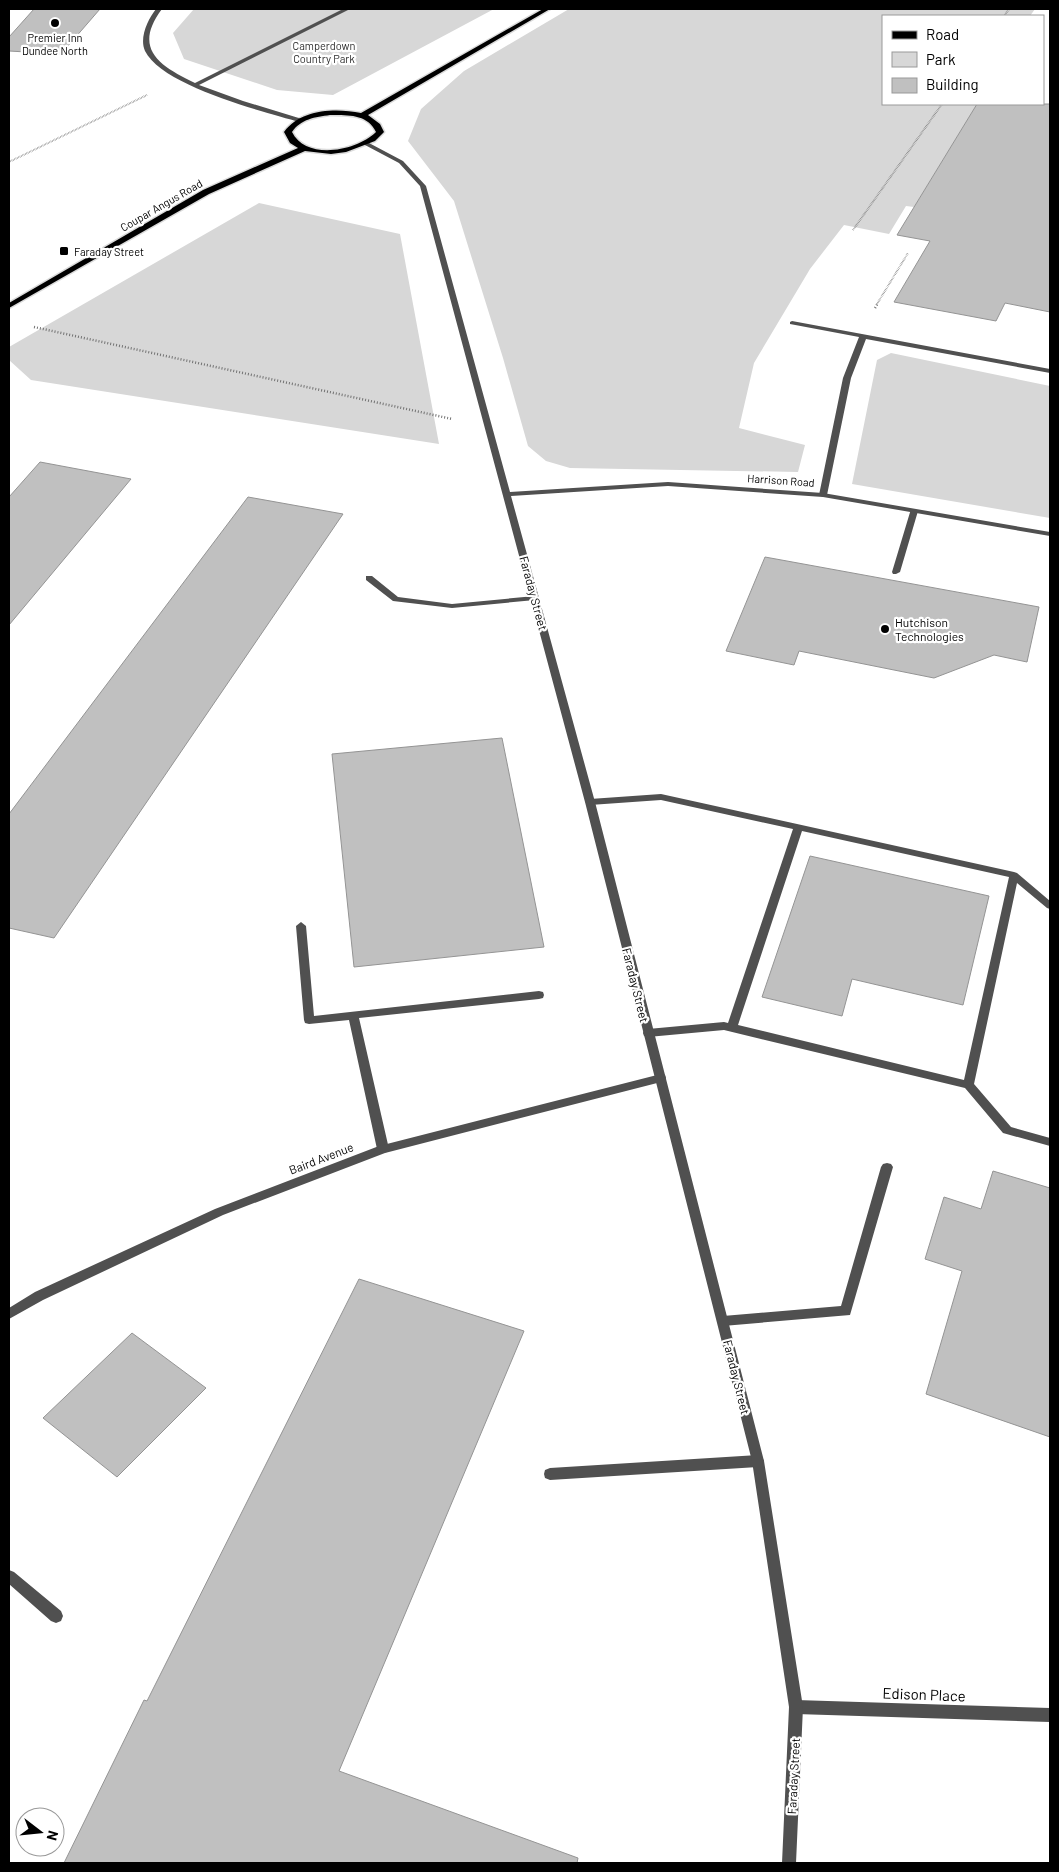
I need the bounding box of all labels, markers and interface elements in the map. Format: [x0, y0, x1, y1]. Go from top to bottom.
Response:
legend [882, 15, 1044, 105]
marker: Premier Inn Dundee North [49, 17, 61, 29]
text: Road [926, 25, 959, 43]
place label: Premier Inn Dundee North [22, 31, 88, 57]
park label: Camperdown Country Park [293, 39, 355, 65]
text: Park [926, 50, 956, 68]
text: Building [926, 75, 979, 93]
street label: Coupar Angus Road [118, 176, 204, 234]
marker: Faraday Street [58, 245, 70, 257]
place label: Faraday Street [74, 245, 144, 258]
street label: Harrison Road [747, 471, 815, 489]
street label: Faraday Street [517, 554, 551, 632]
place label: Hutchison Technologies [895, 615, 964, 643]
marker: Hutchison Technologies [879, 623, 891, 635]
street label: Faraday Street [620, 946, 652, 1024]
street label: Baird Avenue [287, 1139, 355, 1177]
street label: Faraday Street [721, 1338, 753, 1416]
street label: Edison Place [882, 1684, 966, 1704]
street label: Faraday Street [784, 1738, 802, 1814]
north arrow [15, 1807, 65, 1857]
text: N [44, 1829, 62, 1843]

